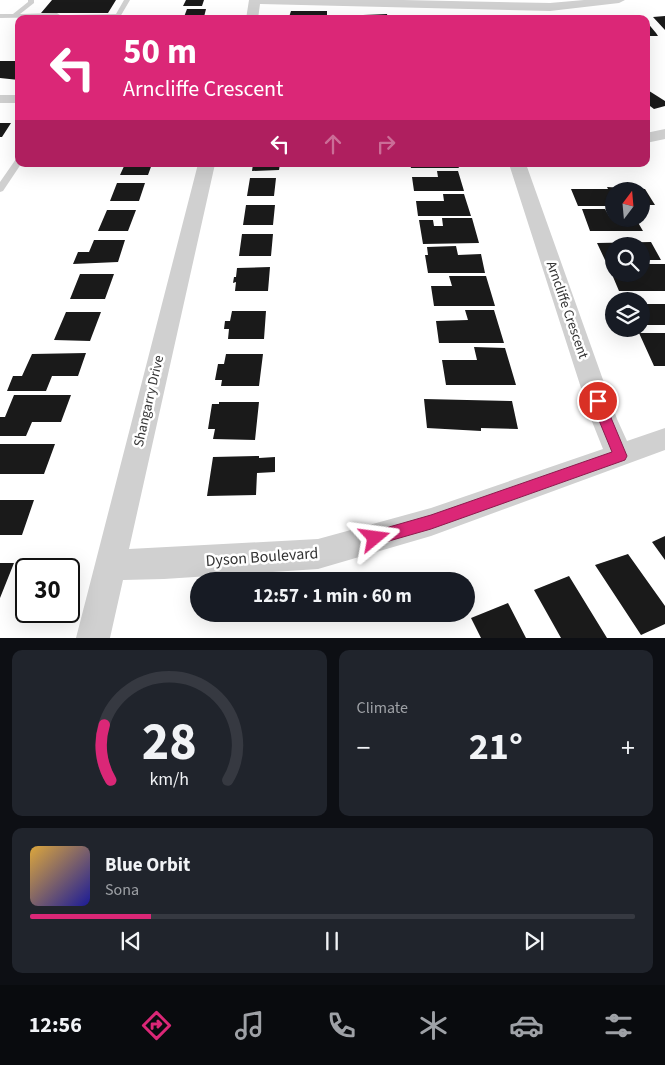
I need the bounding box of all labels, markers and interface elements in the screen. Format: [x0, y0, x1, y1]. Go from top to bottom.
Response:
text: 50 m [123, 27, 197, 77]
icon: left [40, 35, 105, 100]
text: Arncliffe Crescent [123, 73, 284, 105]
icon: left [266, 130, 294, 158]
icon: ahead [319, 130, 347, 158]
icon: right [372, 130, 400, 158]
north arrow [605, 182, 650, 228]
map controls [605, 182, 650, 337]
button: search [605, 237, 650, 282]
street label: Arncliffe Crescent [541, 258, 593, 362]
button: layers [605, 292, 650, 337]
street label: Shangarry Drive [129, 353, 169, 449]
pin [577, 380, 619, 422]
icon: arrive [584, 387, 612, 415]
position arrow [348, 511, 400, 563]
street label: Dyson Boulevard [205, 542, 319, 572]
speed limit sign: 30 [15, 558, 80, 623]
text: 12:57 · 1 min · 60 m [253, 583, 412, 610]
text: Climate [357, 697, 408, 719]
text: 28 [142, 706, 197, 780]
text: 21° [469, 720, 523, 774]
text: − [357, 728, 370, 768]
text: + [621, 728, 635, 768]
text: km/h [149, 767, 189, 792]
text: Blue Orbit [105, 852, 190, 879]
text: Sona [105, 879, 139, 901]
icon: previous [117, 927, 145, 955]
icon: pause [318, 927, 346, 955]
icon: next [520, 927, 548, 955]
icon: directions [139, 1008, 174, 1043]
icon: music [232, 1008, 267, 1043]
icon: phone [324, 1008, 359, 1043]
icon: climate [416, 1008, 451, 1043]
icon: car [509, 1008, 544, 1043]
icon: filters [601, 1008, 636, 1043]
text: 12:56 [29, 1009, 82, 1041]

